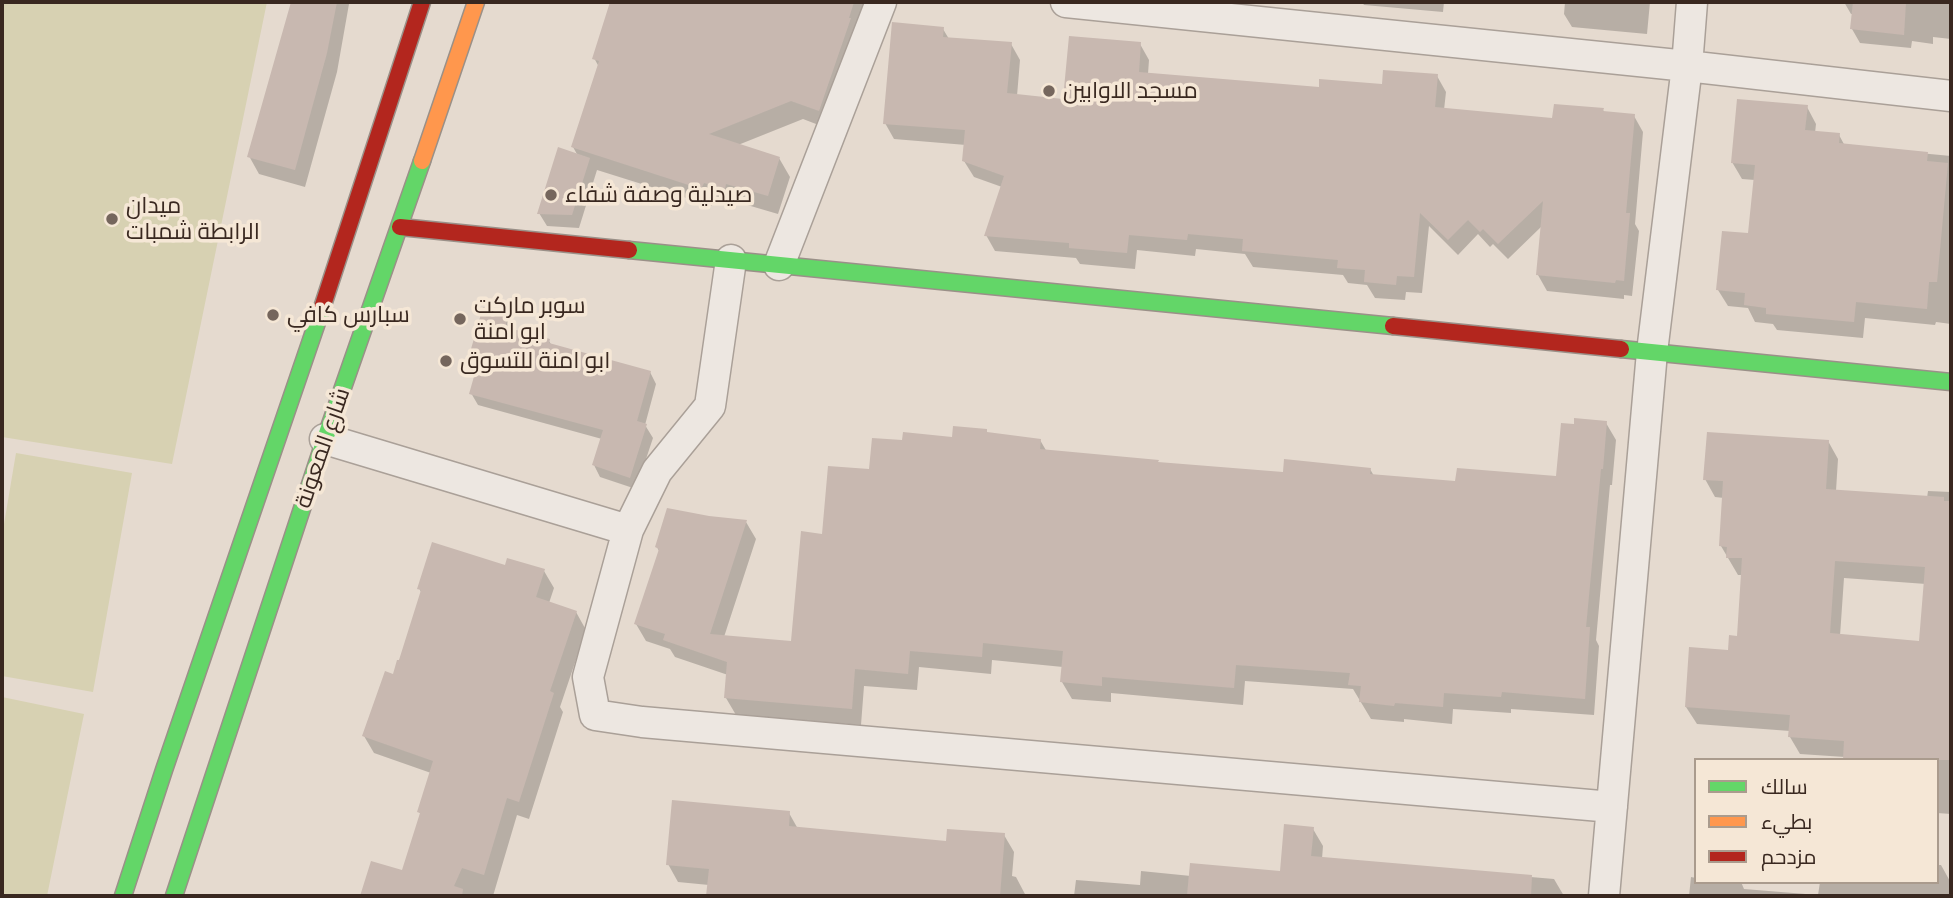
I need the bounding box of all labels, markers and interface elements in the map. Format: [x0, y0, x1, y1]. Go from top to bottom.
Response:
place label: مسجد الاوابين [1063, 77, 1198, 105]
marker: مسجد الاوابين [1041, 83, 1057, 99]
place label: صيدلية وصفة شفاء [565, 181, 752, 209]
marker: صيدلية وصفة شفاء [543, 187, 559, 203]
place label: ميدان الرابطة شمبات [126, 192, 260, 246]
marker: ميدان الرابطة شمبات [104, 211, 120, 227]
place label: سوبر ماركت ابو امنة [474, 292, 585, 346]
place label: سبارس كافي [287, 301, 410, 329]
marker: سبارس كافي [265, 307, 281, 323]
marker: سوبر ماركت ابو امنة [452, 311, 468, 327]
place label: ابو امنة للتسوق [460, 347, 610, 375]
marker: ابو امنة للتسوق [438, 353, 454, 369]
street label: شارع المعونة [290, 384, 356, 512]
legend [1694, 758, 1939, 884]
text: سالك [1761, 772, 1808, 800]
text: بطيء [1761, 807, 1812, 835]
text: مزدحم [1761, 842, 1816, 870]

